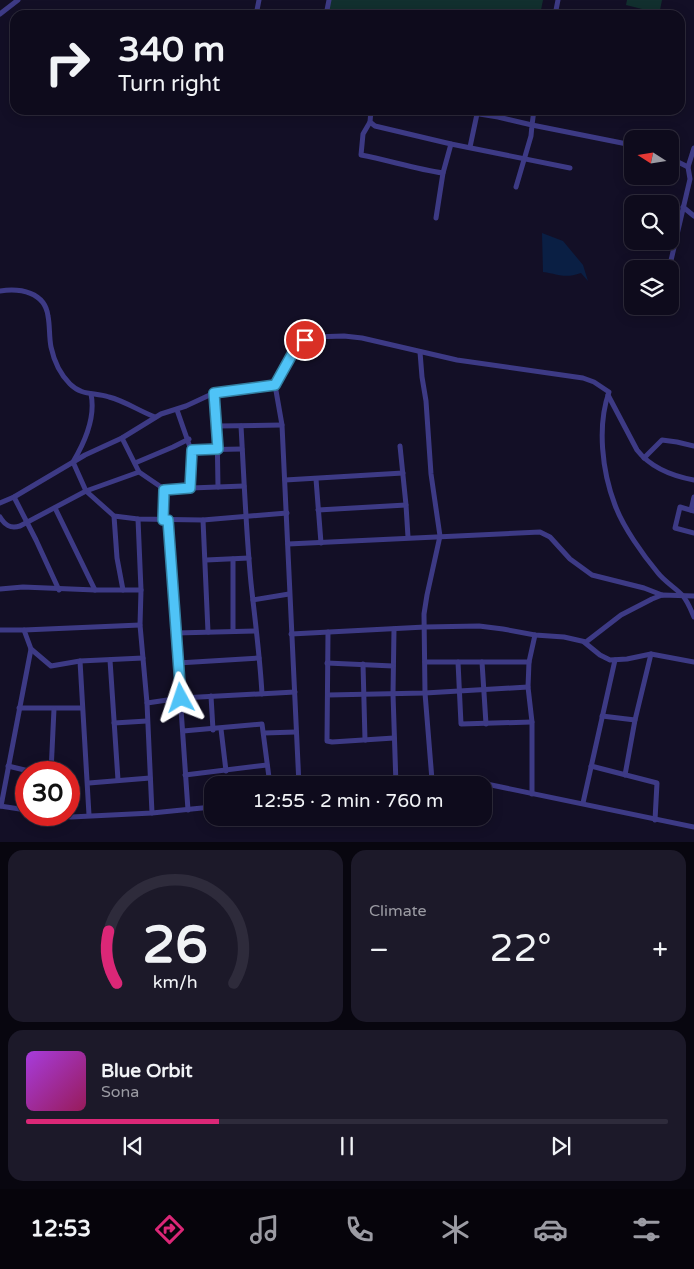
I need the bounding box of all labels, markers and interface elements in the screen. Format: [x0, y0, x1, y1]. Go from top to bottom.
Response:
text: 340 m [118, 29, 225, 71]
icon: right [35, 30, 100, 95]
text: Turn right [118, 71, 220, 97]
north arrow [624, 130, 679, 185]
map controls [624, 130, 679, 315]
button: search [624, 195, 679, 250]
button: layers [624, 260, 679, 315]
pin [284, 319, 326, 361]
icon: arrive [291, 326, 319, 354]
position arrow [154, 671, 206, 723]
speed limit sign: 30 [15, 761, 80, 826]
text: 12:55 · 2 min · 760 m [252, 790, 444, 812]
text: Climate [369, 901, 427, 921]
text: 26 [143, 914, 208, 977]
text: 22° [490, 926, 552, 972]
text: − [369, 933, 389, 967]
text: + [652, 933, 668, 967]
text: km/h [153, 972, 198, 993]
text: Blue Orbit [101, 1060, 193, 1082]
text: Sona [101, 1082, 139, 1102]
icon: previous [119, 1132, 147, 1160]
icon: pause [333, 1132, 361, 1160]
icon: next [547, 1132, 575, 1160]
icon: directions [152, 1212, 187, 1247]
icon: music [247, 1212, 282, 1247]
icon: phone [342, 1212, 377, 1247]
icon: climate [438, 1212, 473, 1247]
icon: car [533, 1212, 568, 1247]
icon: filters [629, 1212, 664, 1247]
text: 12:53 [30, 1216, 91, 1242]

